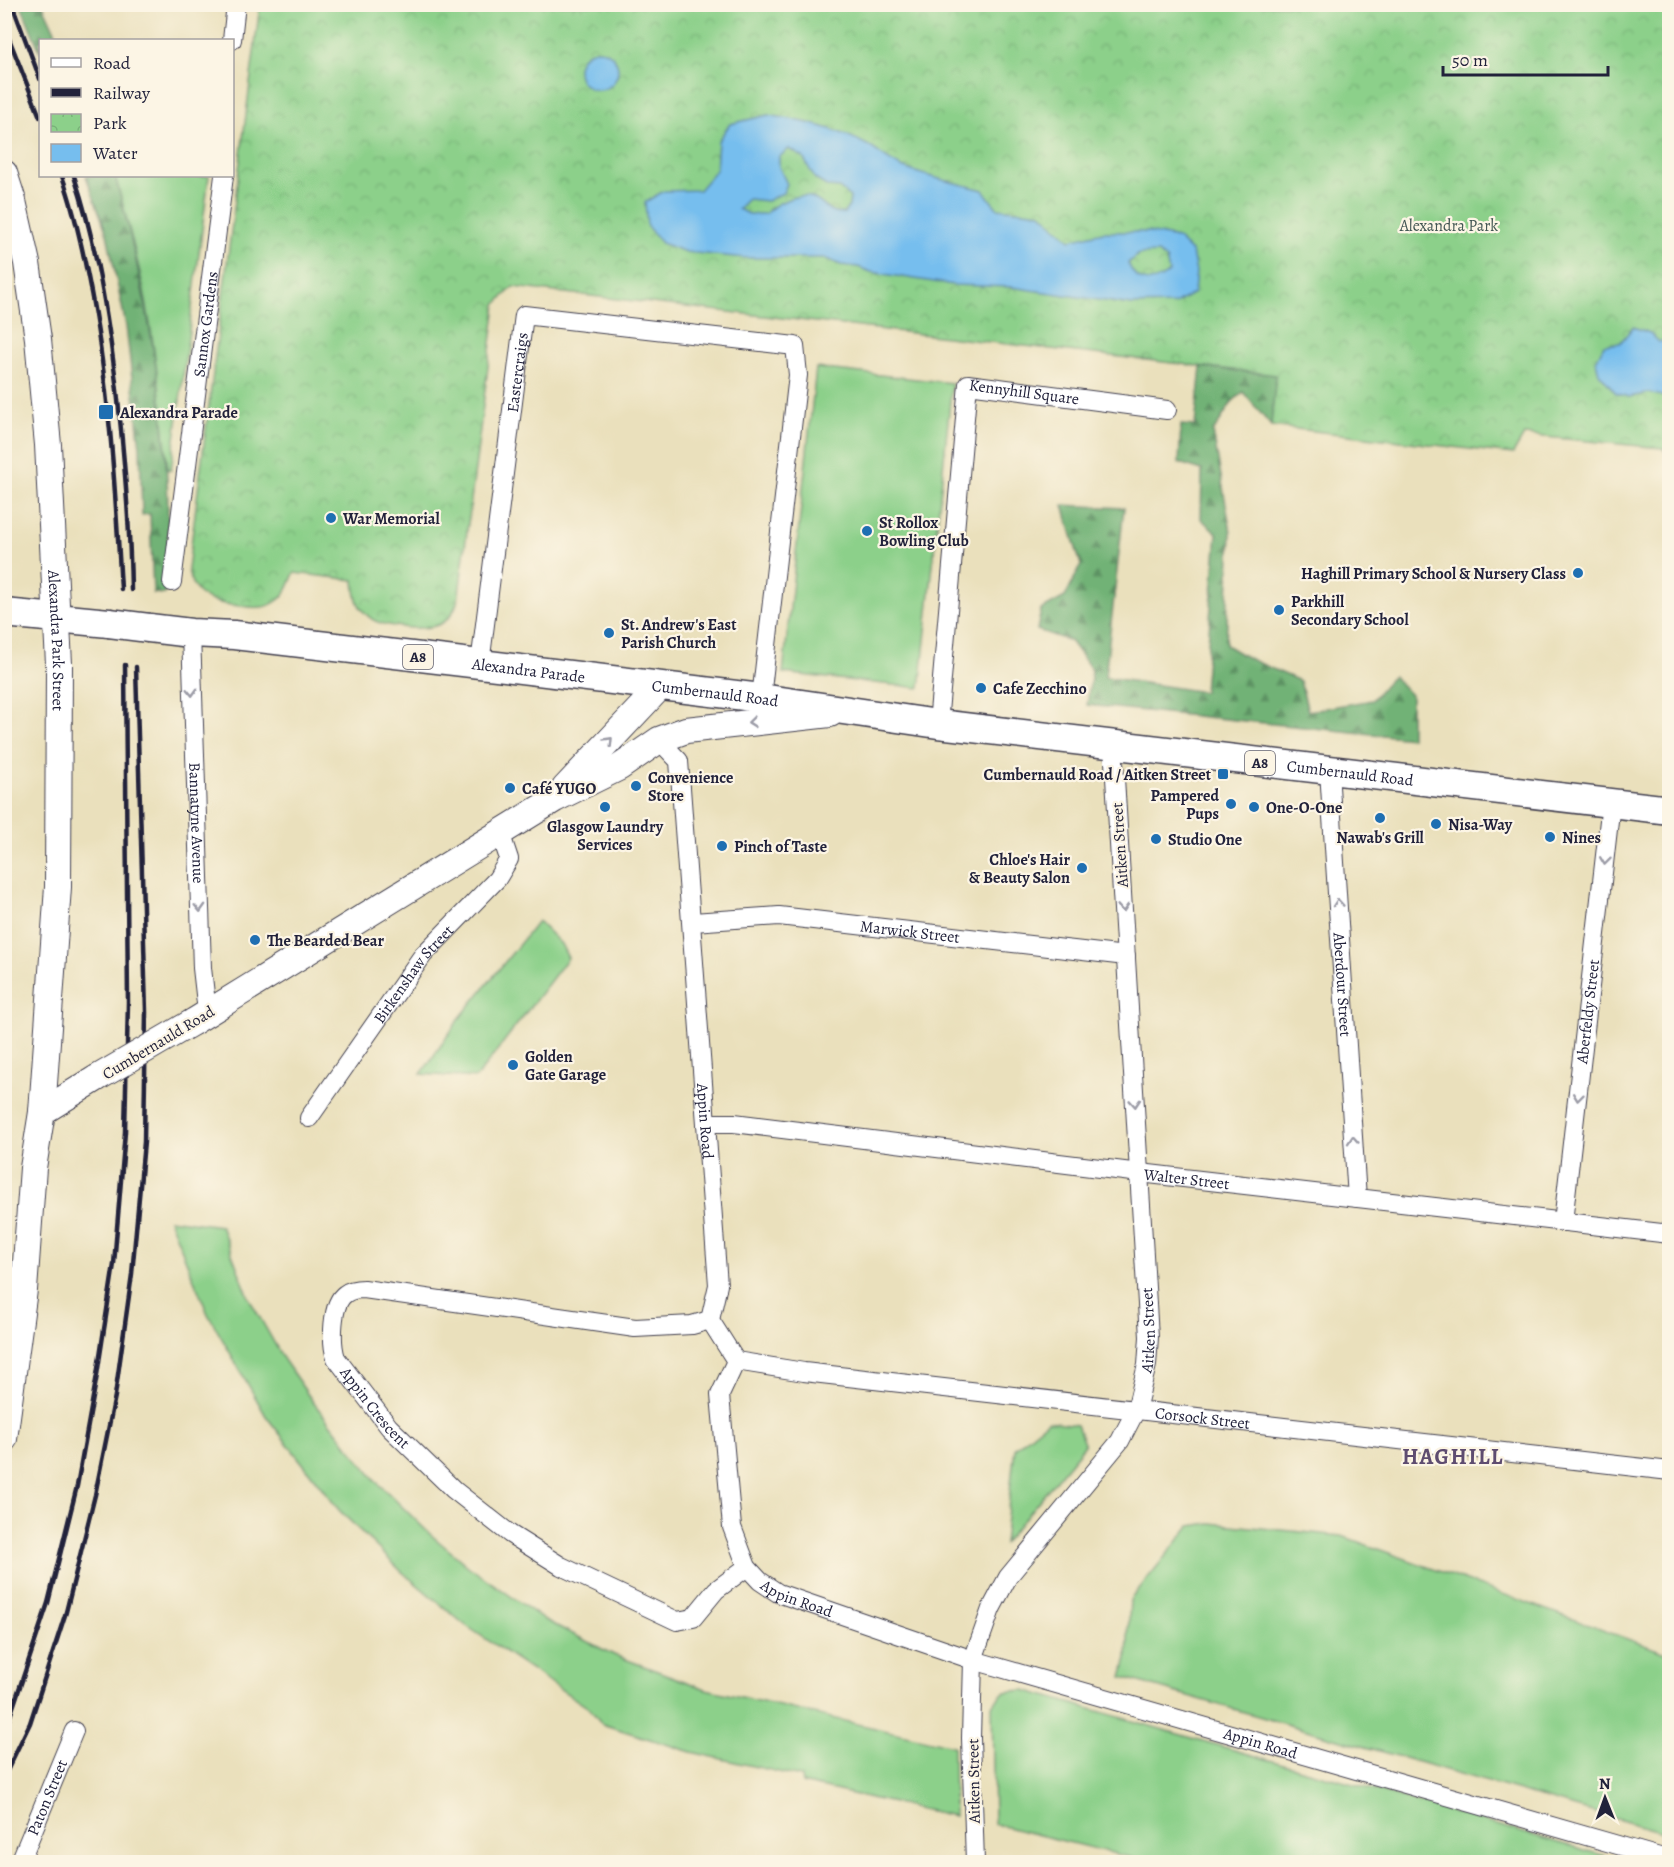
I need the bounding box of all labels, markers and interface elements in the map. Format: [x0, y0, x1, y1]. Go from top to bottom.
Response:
legend [39, 39, 234, 177]
scale bar [1443, 39, 1608, 77]
text: 50 m [1452, 48, 1488, 72]
text: Road [93, 51, 131, 75]
text: Railway [93, 81, 151, 105]
text: Park [93, 111, 127, 135]
text: Water [92, 141, 138, 165]
park label: Alexandra Park [1399, 215, 1498, 237]
street label: Sannox Gardens [188, 270, 224, 378]
street label: Eastercraigs [502, 331, 534, 414]
street label: Kennyhill Square [968, 374, 1080, 410]
place label: Alexandra Parade [119, 402, 238, 424]
marker: Alexandra Parade [97, 403, 115, 421]
place label: War Memorial [342, 508, 441, 530]
marker: War Memorial [324, 511, 338, 525]
place label: St Rollox Bowling Club [879, 512, 969, 552]
marker: St Rollox Bowling Club [860, 524, 874, 538]
place label: Haghill Primary School & Nursery Class [1301, 563, 1566, 585]
marker: Haghill Primary School & Nursery Class [1571, 566, 1585, 580]
street label: Alexandra Park Street [42, 569, 69, 711]
place label: Parkhill Secondary School [1291, 591, 1409, 631]
marker: Parkhill Secondary School [1272, 603, 1286, 617]
place label: St. Andrew's East Parish Church [621, 614, 737, 654]
marker: St. Andrew's East Parish Church [602, 626, 616, 640]
road number: A8 [403, 645, 433, 669]
street label: Alexandra Parade [470, 653, 586, 689]
street label: Cumbernauld Road [651, 675, 780, 712]
place label: Cafe Zecchino [993, 678, 1087, 700]
marker: Cafe Zecchino [974, 681, 988, 695]
one-way arrow [185, 687, 198, 696]
one-way arrow [747, 715, 757, 728]
one-way arrow [602, 737, 613, 748]
road number: A8 [1245, 751, 1275, 775]
street label: Cumbernauld Road [1286, 755, 1415, 792]
street label: Bannatyne Avenue [183, 762, 209, 884]
place label: Cumbernauld Road / Aitken Street [983, 764, 1212, 786]
place label: Convenience Store [648, 767, 733, 807]
marker: Cumbernauld Road / Aitken Street [1216, 767, 1230, 781]
place label: Café YUGO [522, 778, 597, 800]
marker: Convenience Store [629, 779, 643, 793]
marker: Café YUGO [503, 781, 517, 795]
place label: Pampered Pups [1151, 785, 1219, 825]
marker: Pampered Pups [1224, 797, 1238, 811]
place label: One-O-One [1266, 797, 1342, 819]
marker: Glasgow Laundry Services [598, 800, 612, 814]
marker: One-O-One [1247, 800, 1261, 814]
street label: Aitken Street [1106, 802, 1134, 889]
marker: Nawab's Grill [1373, 811, 1387, 825]
place label: Nisa-Way [1448, 814, 1513, 836]
place label: Glasgow Laundry Services [547, 816, 664, 856]
marker: Nisa-Way [1429, 817, 1443, 831]
place label: Nawab's Grill [1336, 827, 1425, 849]
place label: Nines [1562, 827, 1601, 849]
place label: Studio One [1168, 829, 1242, 851]
marker: Nines [1543, 830, 1557, 844]
marker: Studio One [1149, 832, 1163, 846]
place label: Pinch of Taste [734, 836, 827, 858]
marker: Pinch of Taste [715, 839, 729, 853]
place label: Chloe's Hair & Beauty Salon [969, 849, 1070, 889]
one-way arrow [1599, 857, 1611, 866]
marker: Chloe's Hair & Beauty Salon [1075, 861, 1089, 875]
one-way arrow [1331, 899, 1344, 908]
one-way arrow [193, 903, 206, 912]
one-way arrow [1116, 904, 1129, 913]
street label: Marwick Street [859, 915, 961, 949]
street label: Birkenshaw Street [369, 920, 459, 1028]
place label: The Bearded Bear [267, 930, 384, 952]
street label: Aberdour Street [1328, 931, 1356, 1037]
marker: The Bearded Bear [248, 933, 262, 947]
street label: Aberfeldy Street [1571, 958, 1605, 1066]
street label: Cumbernauld Road [98, 1000, 219, 1085]
place label: Golden Gate Garage [525, 1046, 606, 1086]
marker: Golden Gate Garage [506, 1058, 520, 1072]
street label: Appin Road [691, 1082, 719, 1160]
one-way arrow [1572, 1092, 1585, 1101]
one-way arrow [1129, 1098, 1142, 1107]
one-way arrow [1347, 1135, 1360, 1144]
street label: Walter Street [1141, 1163, 1231, 1195]
street label: Aitken Street [1135, 1287, 1161, 1376]
street label: Appin Crescent [334, 1362, 415, 1454]
street label: Corsock Street [1154, 1402, 1251, 1435]
district label: HAGHILL [1402, 1442, 1504, 1472]
street label: Appin Road [755, 1574, 836, 1623]
street label: Appin Road [1220, 1722, 1300, 1765]
street label: Aitken Street [962, 1738, 986, 1825]
street label: Paton Street [22, 1756, 73, 1839]
north arrow [1575, 1768, 1635, 1828]
text: N [1599, 1773, 1611, 1795]

